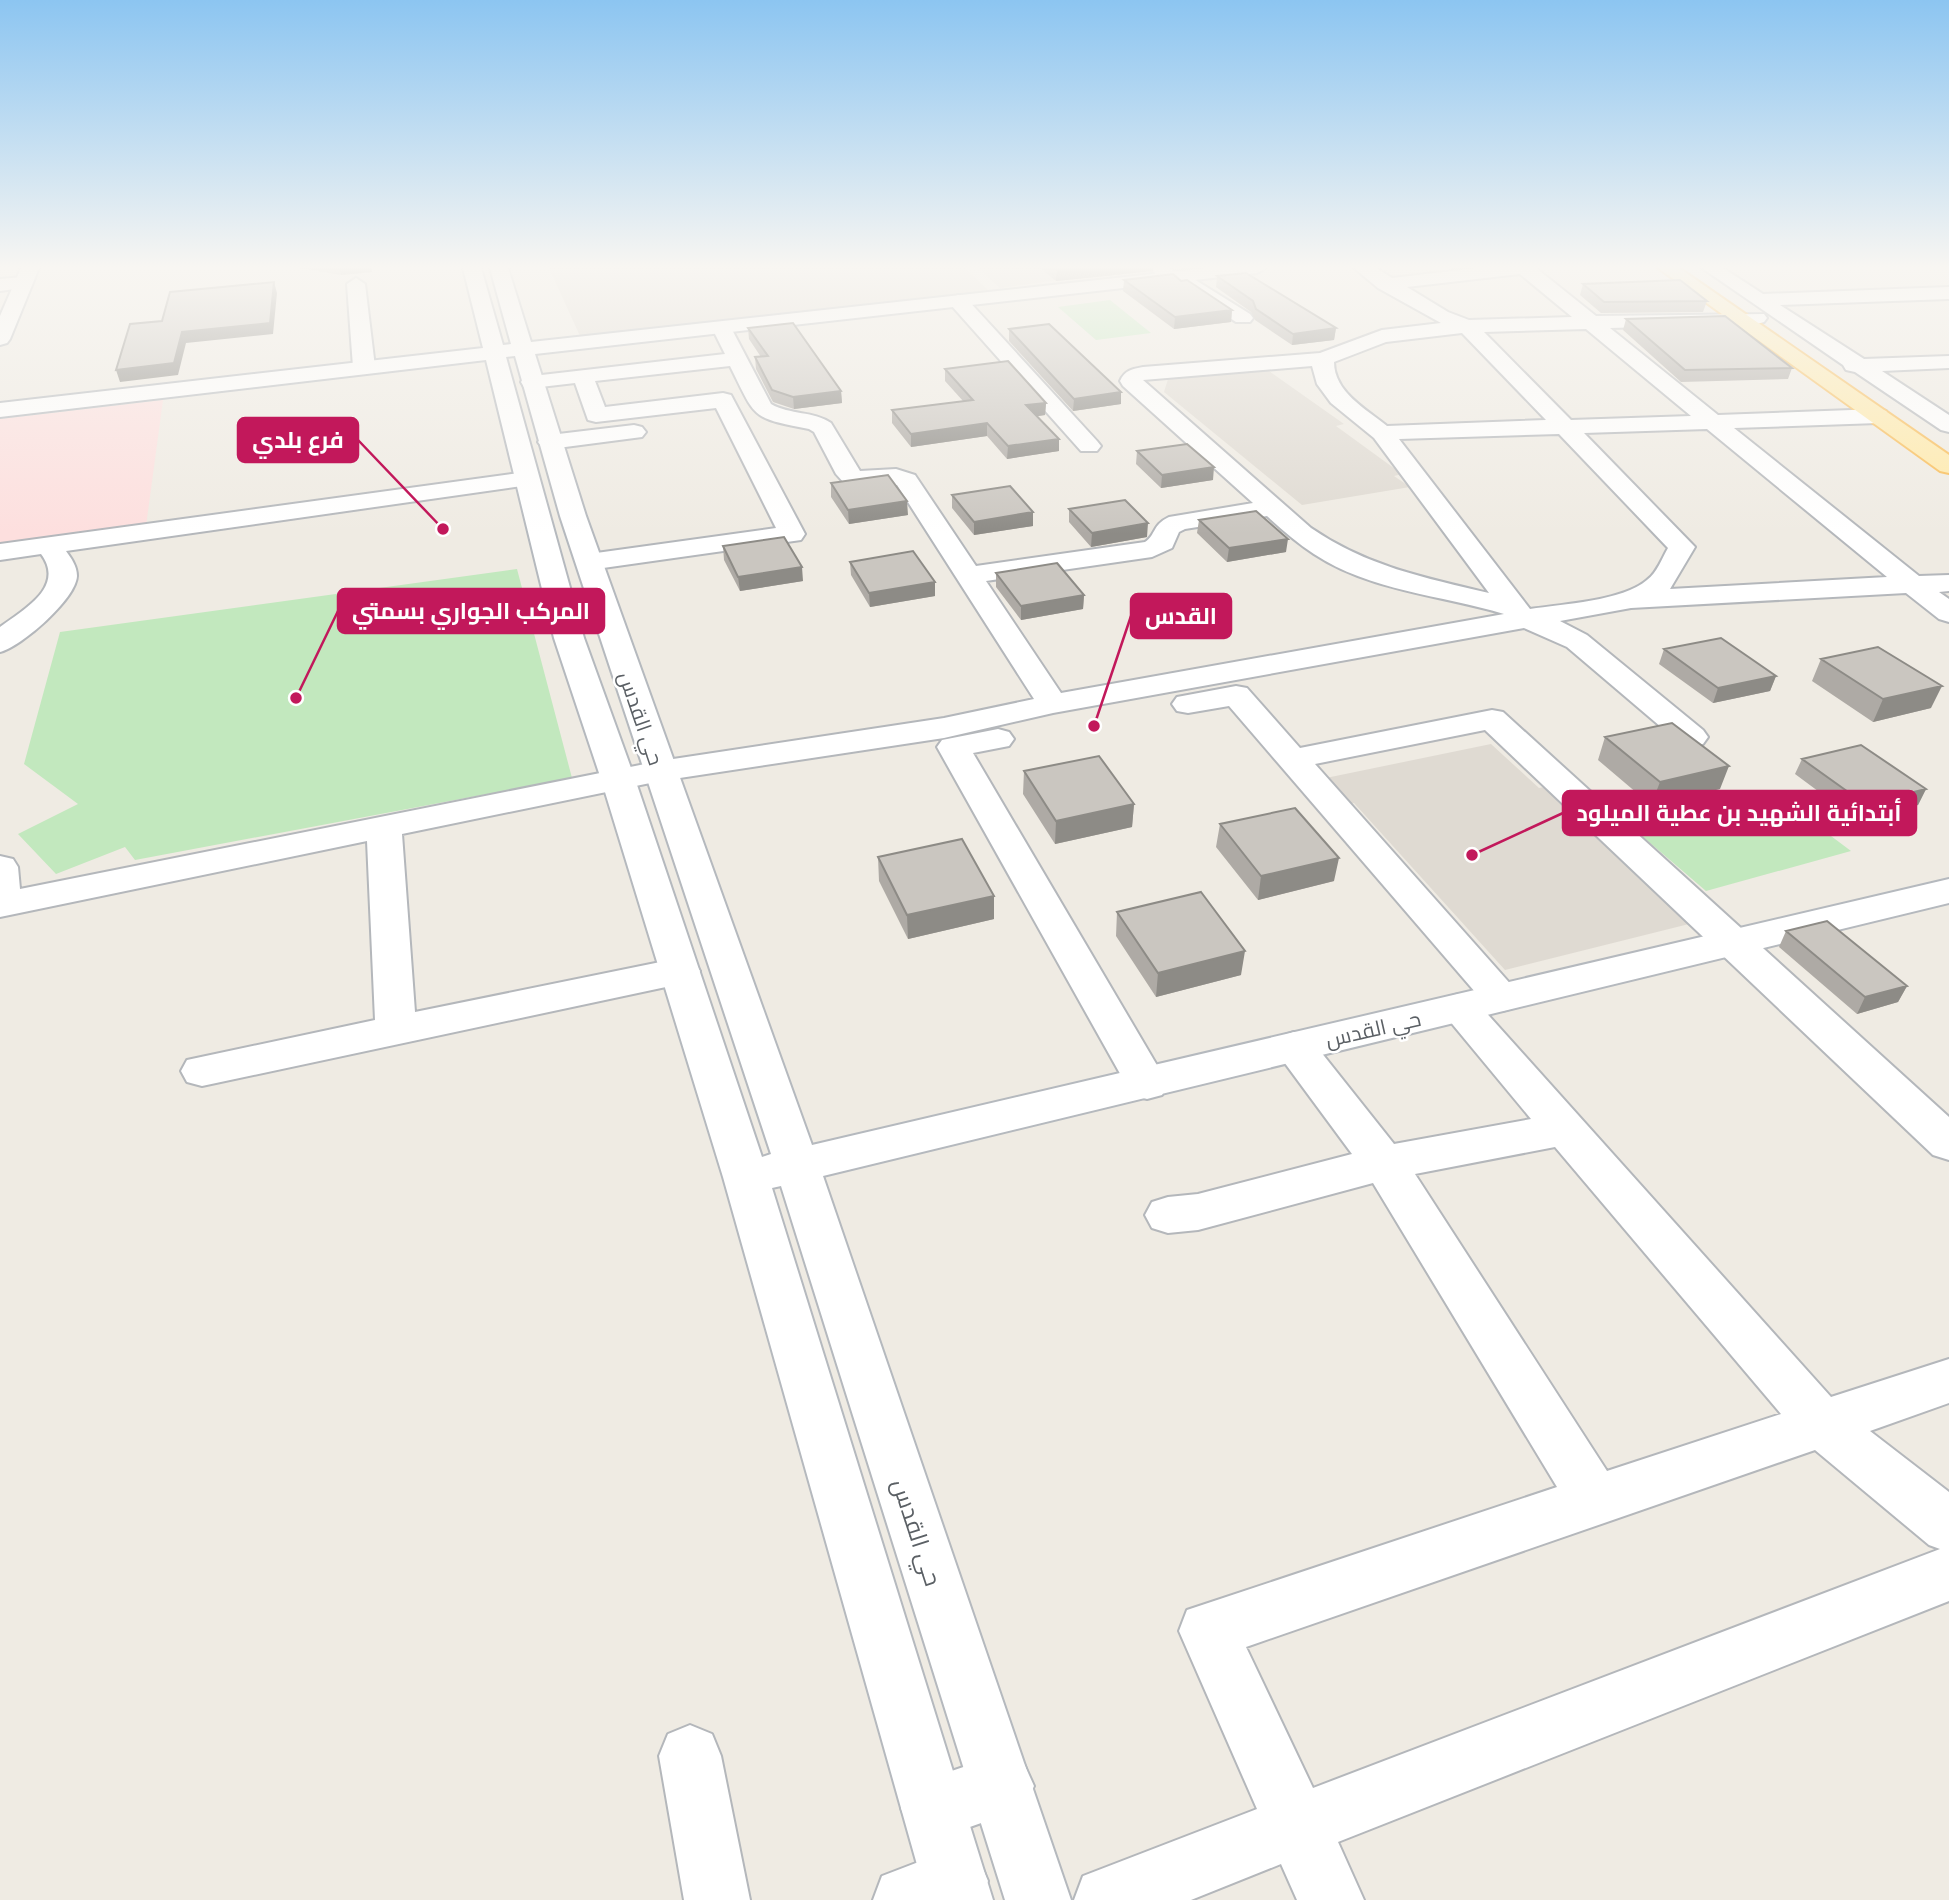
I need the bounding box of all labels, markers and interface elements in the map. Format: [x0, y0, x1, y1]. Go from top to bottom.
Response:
callout: فرع بلدي [238, 418, 358, 462]
text: فرع بلدي [252, 425, 344, 459]
callout: المركب الجواري بسمتي [338, 589, 604, 633]
callout: القدس [1131, 594, 1231, 638]
text: المركب الجواري بسمتي [352, 596, 590, 630]
text: القدس [1145, 601, 1217, 630]
street label: حي القدس [610, 668, 670, 770]
callout: أبتدائية الشهيد بن عطية الميلود [1563, 791, 1916, 835]
text: أبتدائية الشهيد بن عطية الميلود [1577, 798, 1901, 827]
street label: حي القدس [1323, 1005, 1424, 1056]
street label: حي القدس [881, 1475, 949, 1591]

